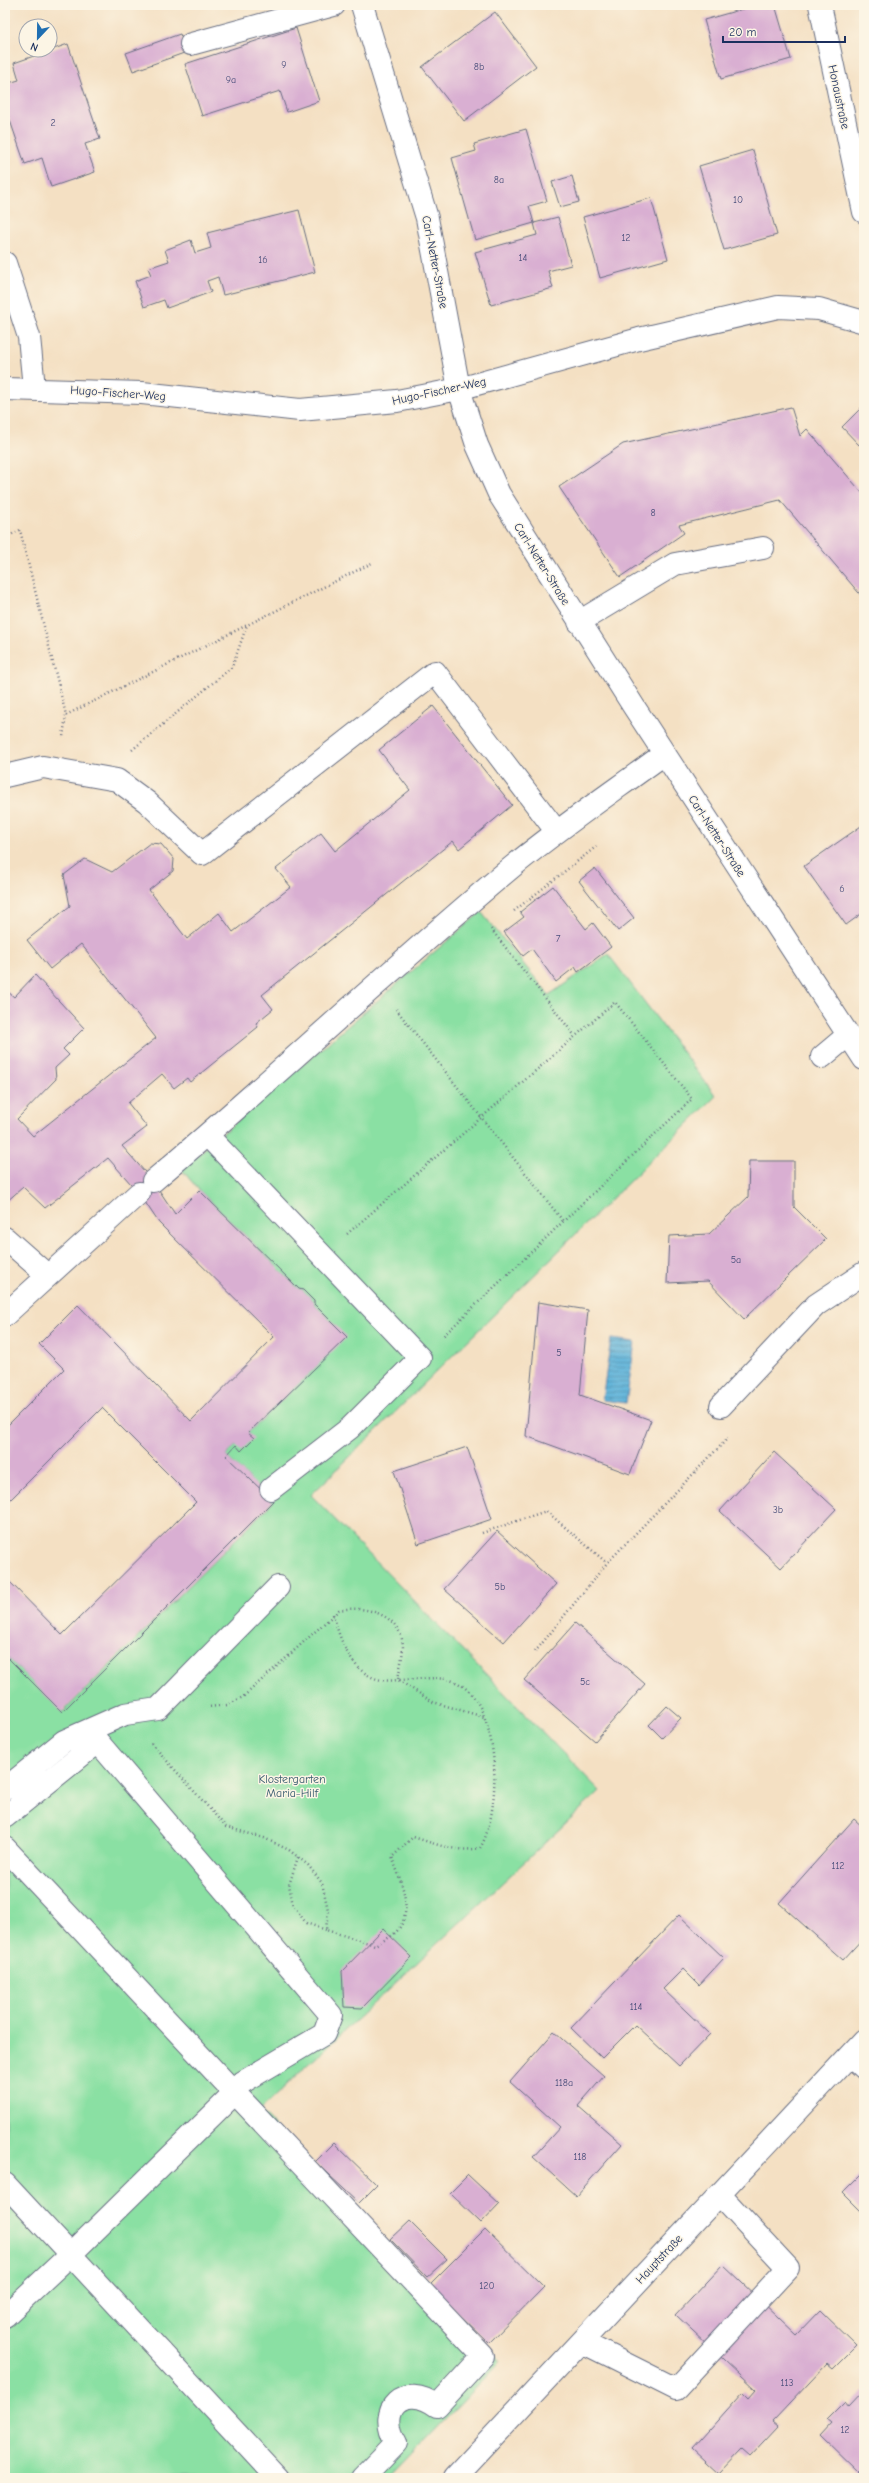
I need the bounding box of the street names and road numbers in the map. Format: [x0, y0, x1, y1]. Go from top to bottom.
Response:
street label: Honaustraße [825, 64, 853, 130]
street label: Carl-Netter-Straße [419, 214, 451, 310]
street label: Hugo-Fischer-Weg [391, 374, 487, 408]
street label: Hugo-Fischer-Weg [70, 383, 166, 403]
street label: Carl-Netter-Straße [511, 520, 573, 608]
street label: Carl-Netter-Straße [685, 793, 749, 879]
street label: Hauptstraße [633, 2231, 685, 2287]

